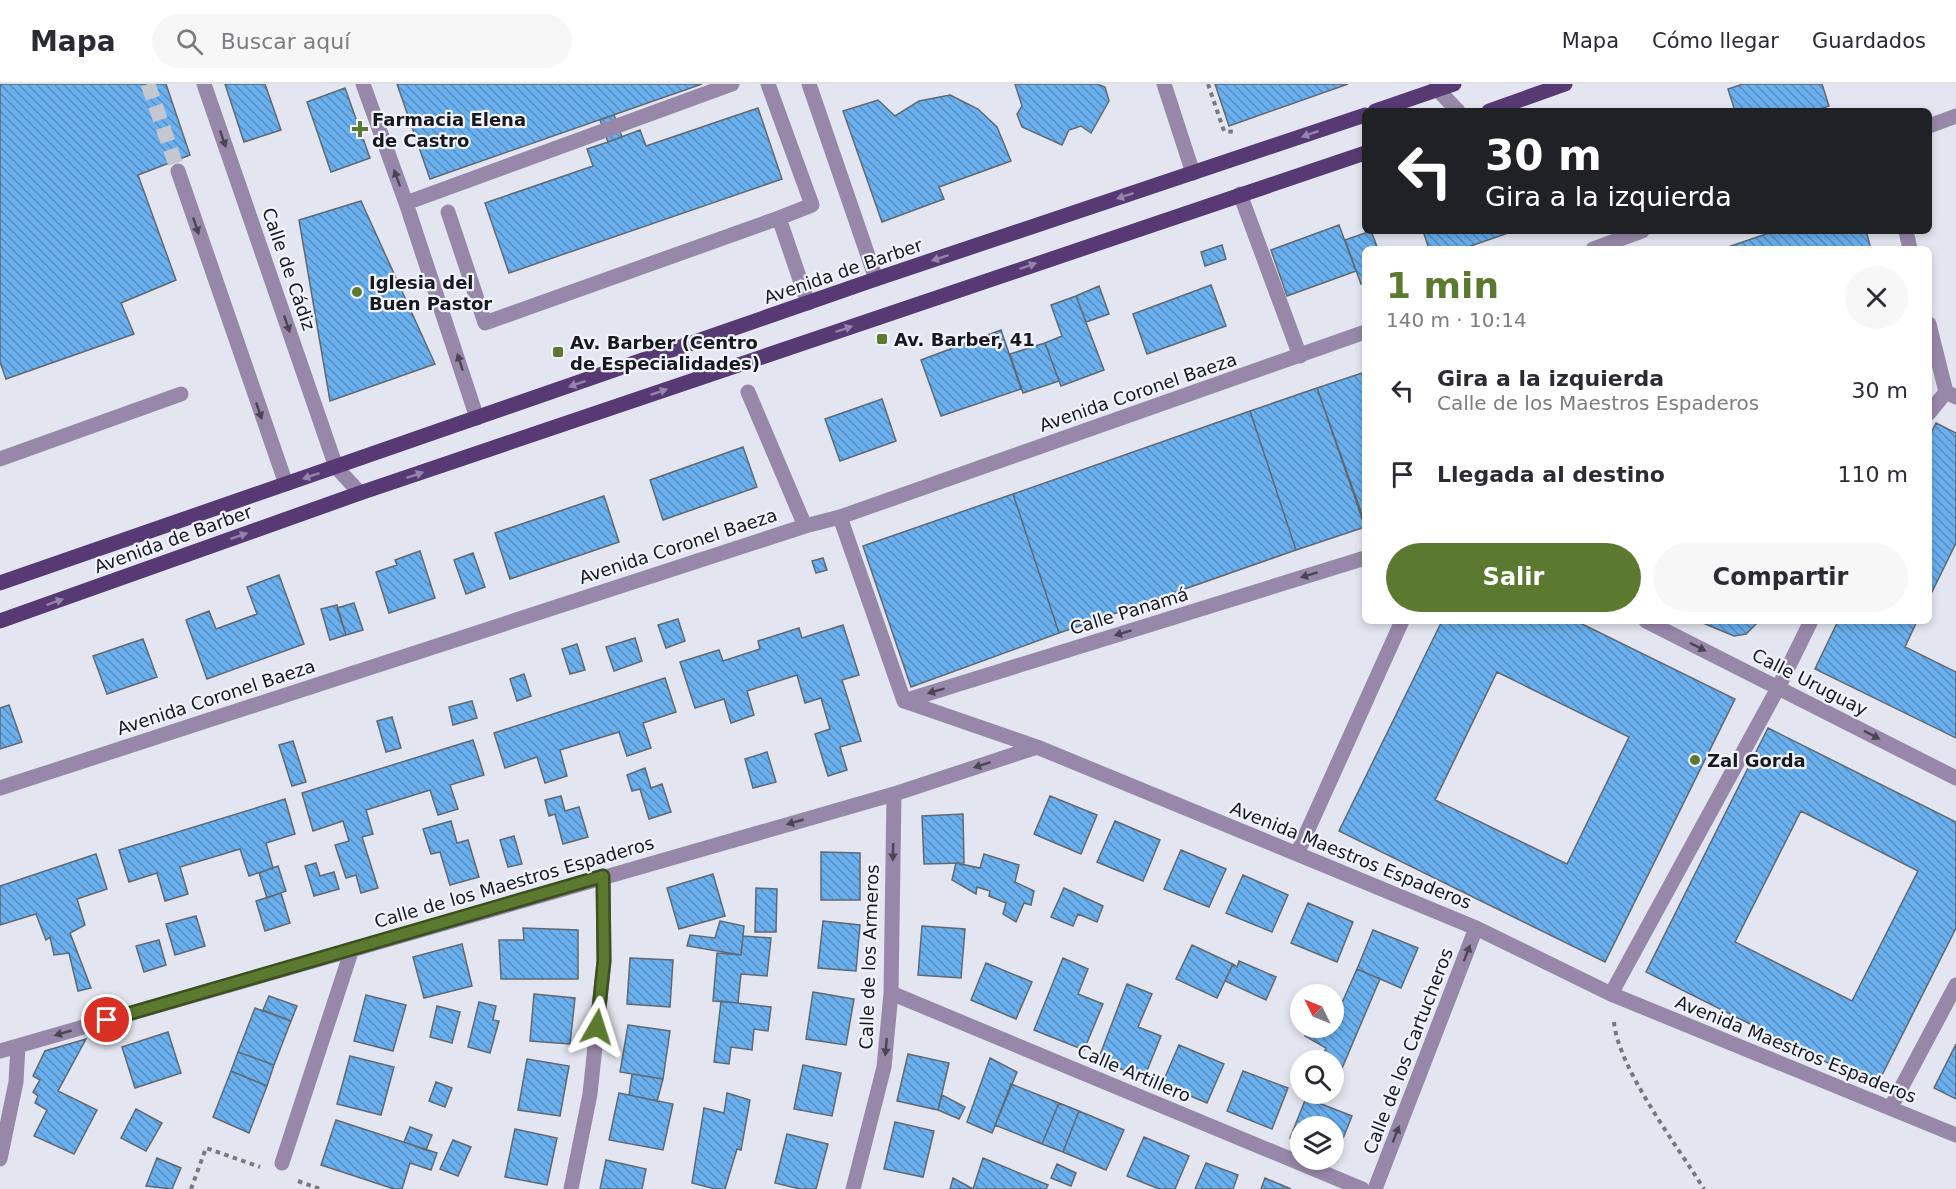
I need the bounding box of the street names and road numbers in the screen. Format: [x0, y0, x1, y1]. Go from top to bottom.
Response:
street label: Calle de Cádiz [258, 205, 320, 333]
street label: Avenida de Barber [761, 234, 926, 308]
street label: Avenida Coronel Baeza [1037, 348, 1239, 436]
street label: Avenida de Barber [91, 500, 255, 577]
street label: Avenida Coronel Baeza [576, 504, 780, 588]
street label: Calle Panamá [1067, 583, 1191, 639]
street label: Calle Uruguay [1749, 644, 1872, 720]
street label: Avenida Coronel Baeza [114, 655, 318, 739]
street label: Avenida Maestros Espaderos [1228, 797, 1474, 913]
street label: Calle de los Maestros Espaderos [372, 832, 656, 932]
street label: Calle de los Armeros [855, 864, 883, 1050]
street label: Calle de los Cartucheros [1359, 945, 1457, 1157]
street label: Avenida Maestros Espaderos [1673, 991, 1919, 1107]
street label: Calle Artillero [1074, 1040, 1194, 1106]

